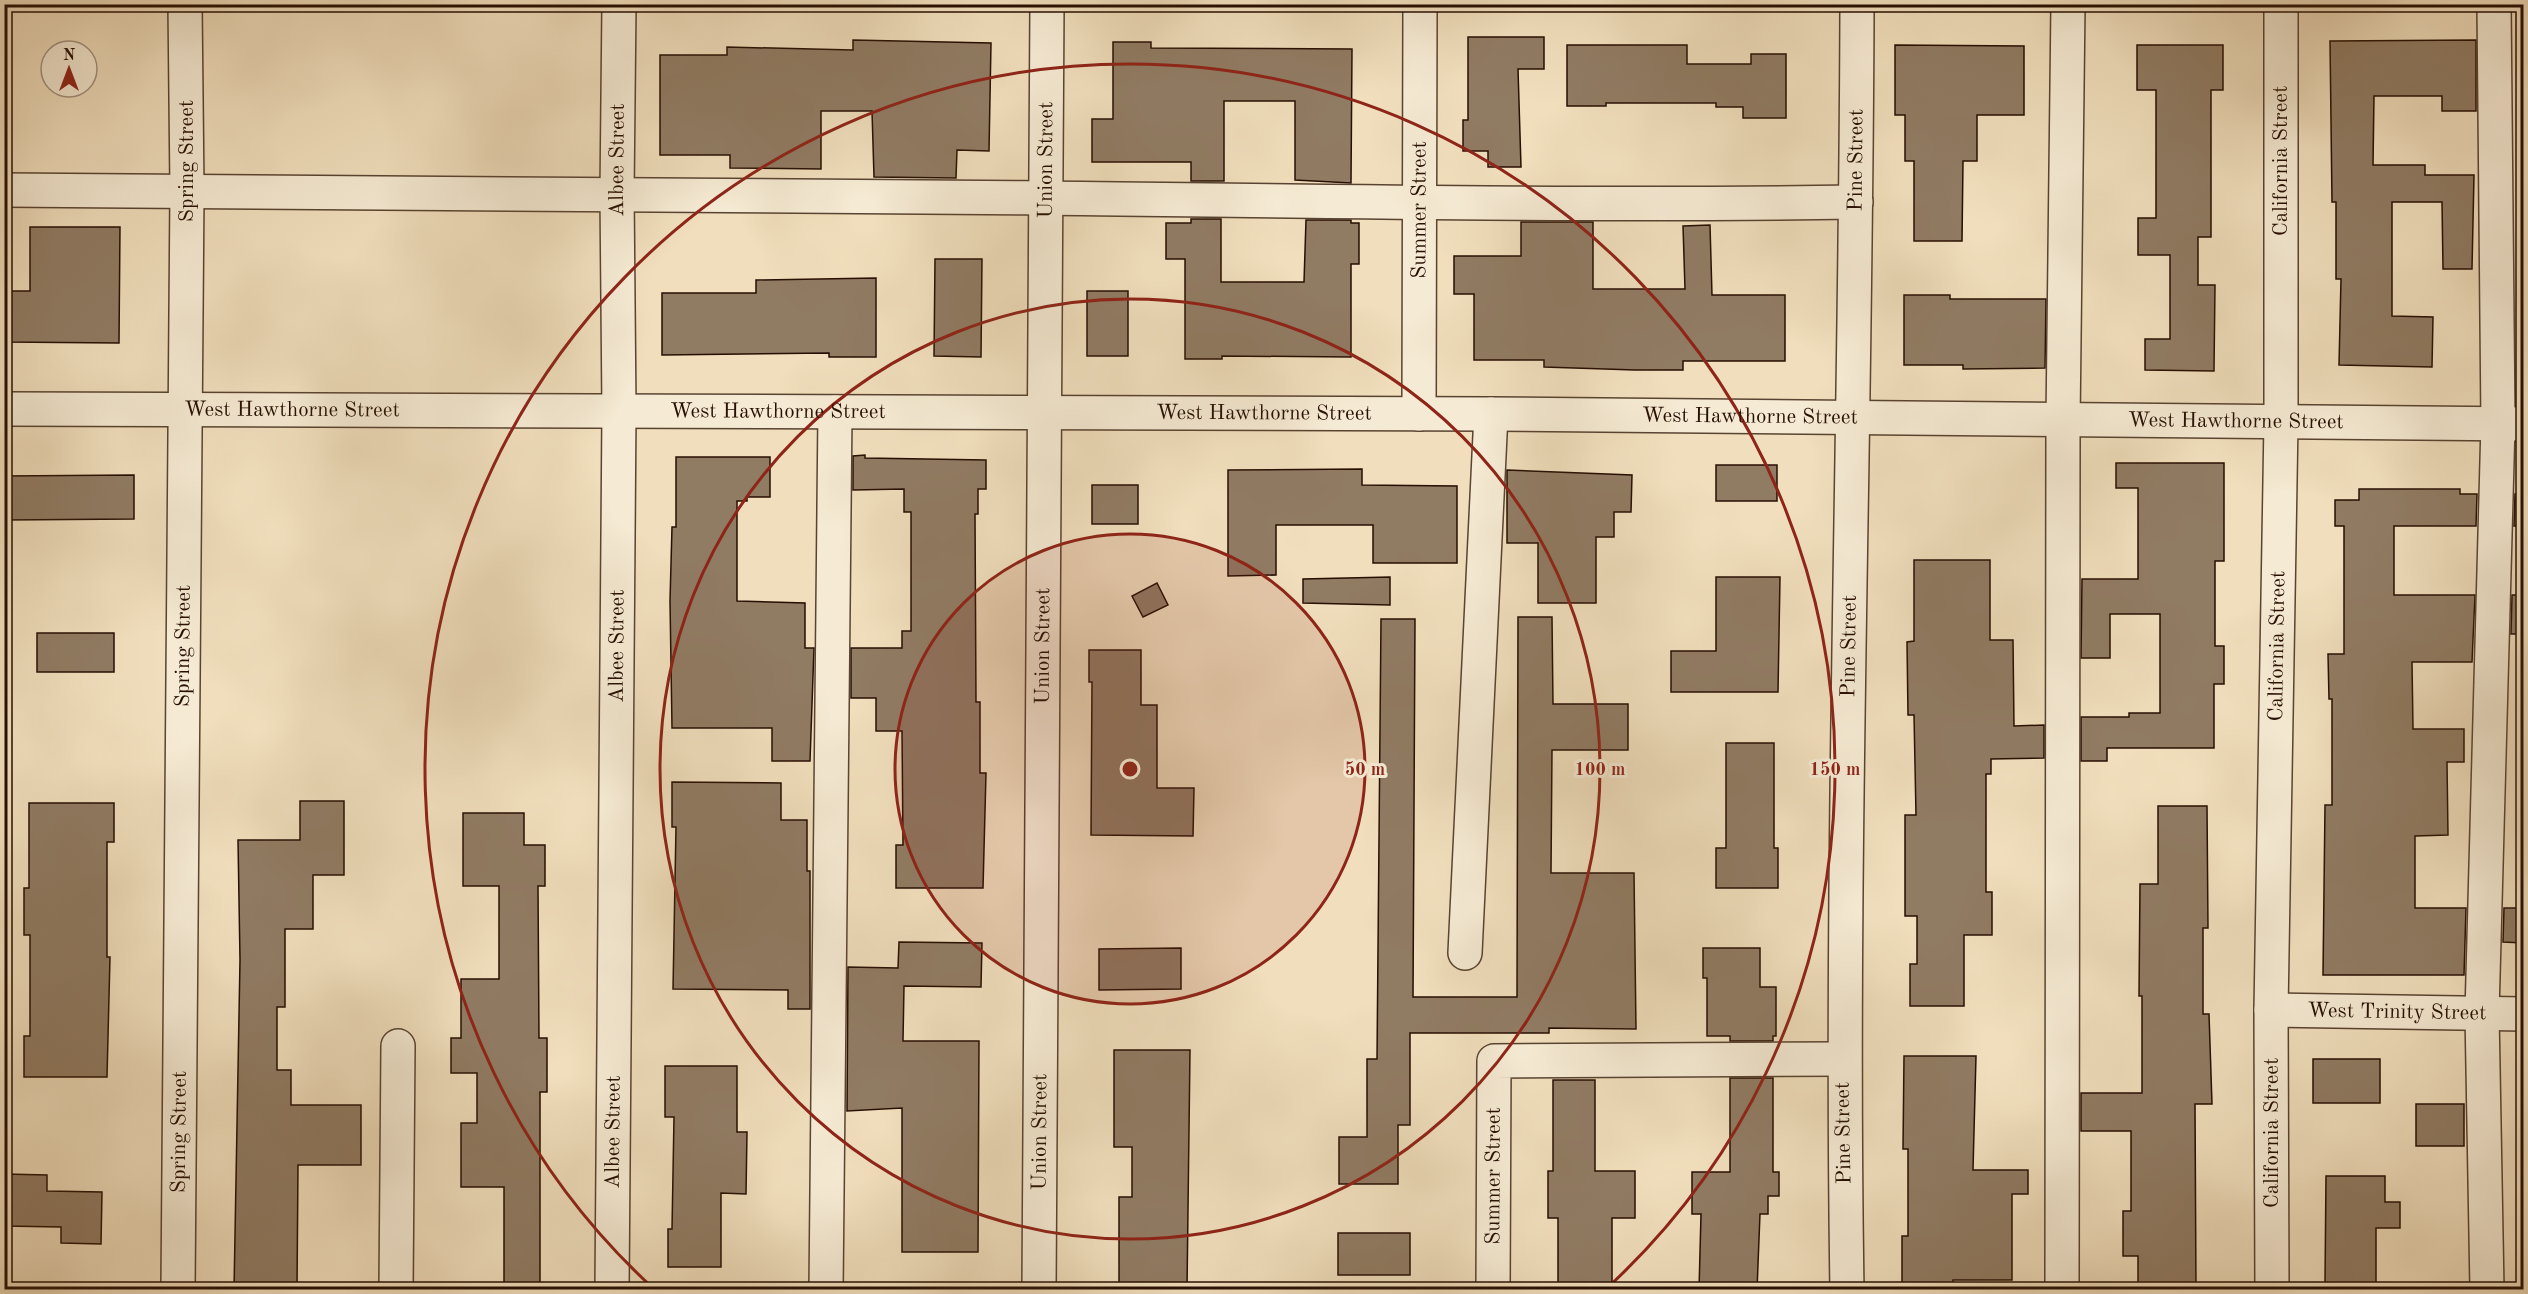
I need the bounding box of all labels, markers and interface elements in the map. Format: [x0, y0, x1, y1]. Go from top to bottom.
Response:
north arrow [39, 39, 99, 99]
text: N [63, 48, 76, 64]
street label: California Street [2271, 86, 2292, 236]
street label: Spring Street [177, 100, 198, 222]
street label: Union Street [1035, 102, 1057, 218]
street label: Albee Street [606, 103, 628, 217]
street label: Pine Street [1845, 109, 1867, 211]
street label: Summer Street [1409, 141, 1430, 279]
street label: West Hawthorne Street [184, 399, 400, 421]
street label: West Hawthorne Street [670, 401, 886, 422]
street label: West Hawthorne Street [1156, 402, 1372, 424]
street label: West Hawthorne Street [1642, 405, 1858, 428]
street label: West Hawthorne Street [2128, 410, 2344, 433]
street label: California Street [2265, 570, 2289, 722]
street label: Spring Street [172, 585, 194, 707]
street label: Union Street [1032, 588, 1054, 704]
street label: Albee Street [606, 589, 628, 703]
street label: Pine Street [1838, 595, 1860, 697]
centre of rings [1120, 759, 1140, 779]
text: 50 m [1345, 761, 1385, 779]
text: 100 m [1575, 761, 1625, 779]
text: 150 m [1810, 761, 1860, 779]
street label: West Trinity Street [2307, 1000, 2487, 1024]
street label: California Street [2262, 1058, 2283, 1208]
street label: Spring Street [168, 1071, 190, 1193]
street label: Union Street [1029, 1074, 1051, 1190]
street label: Albee Street [602, 1075, 624, 1189]
street label: Pine Street [1833, 1082, 1855, 1184]
street label: Summer Street [1483, 1107, 1504, 1245]

